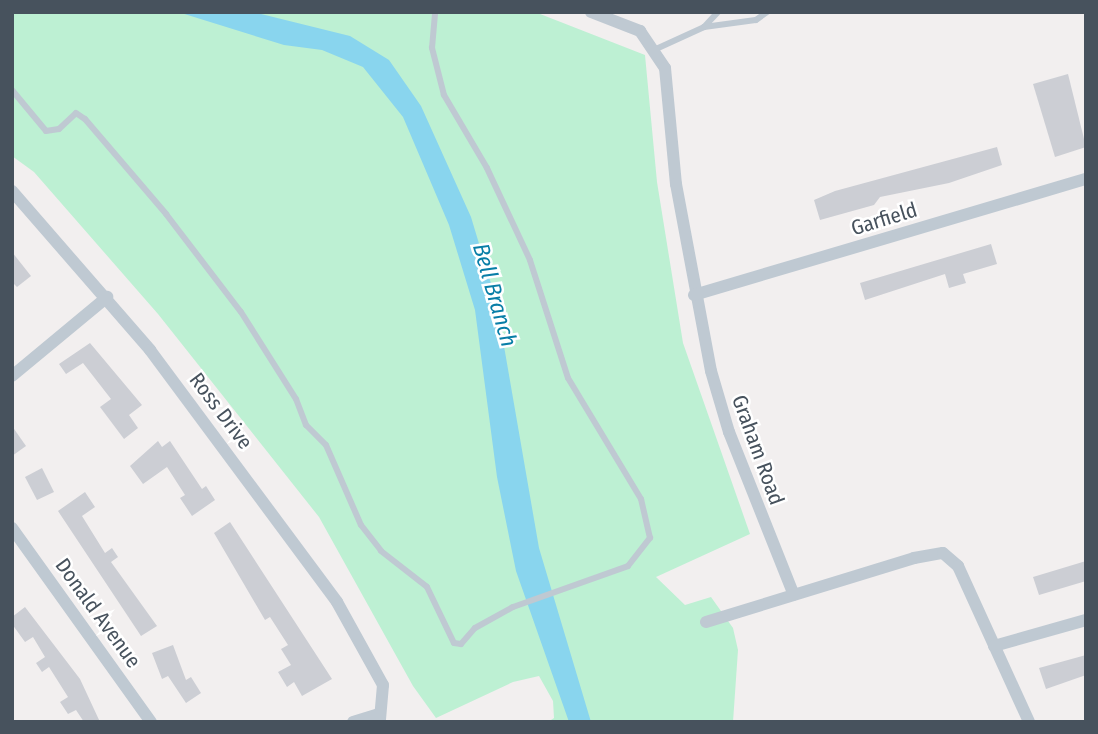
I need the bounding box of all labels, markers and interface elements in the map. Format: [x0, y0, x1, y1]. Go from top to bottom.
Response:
street label: Garfield [848, 197, 920, 241]
water label: Bell Branch [467, 240, 523, 350]
street label: Ross Drive [184, 368, 258, 454]
street label: Graham Road [726, 392, 790, 508]
street label: Donald Avenue [50, 553, 146, 673]

